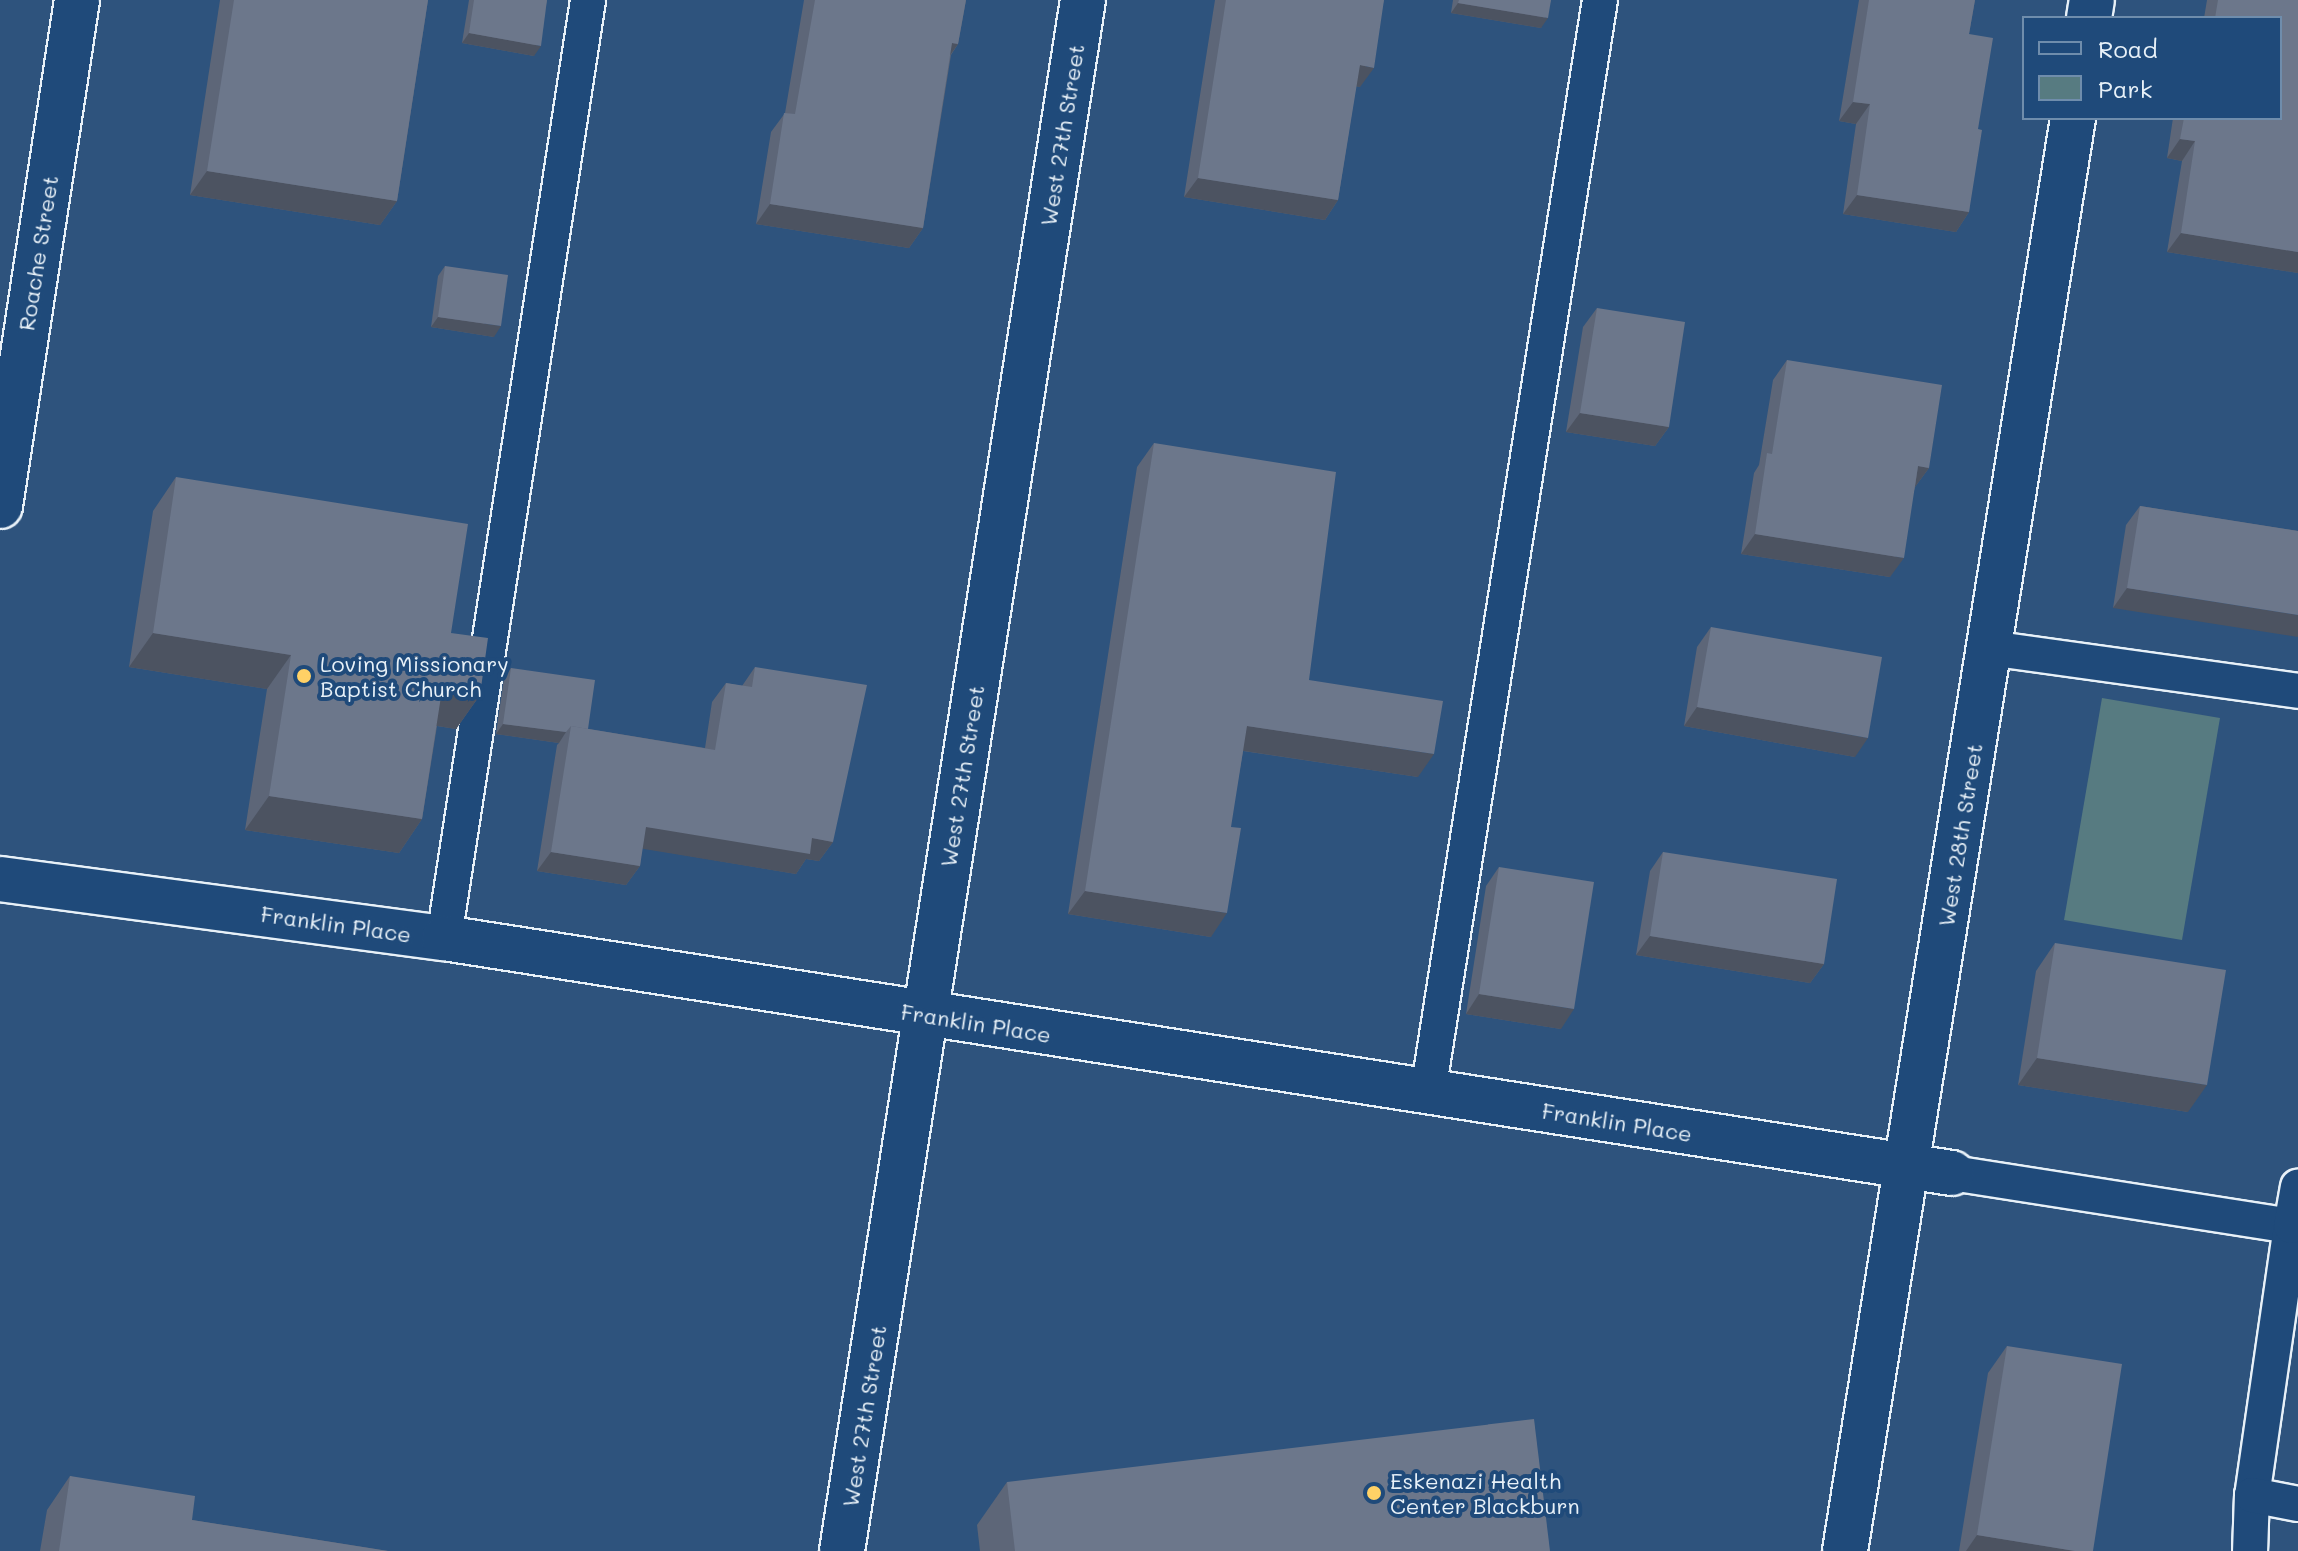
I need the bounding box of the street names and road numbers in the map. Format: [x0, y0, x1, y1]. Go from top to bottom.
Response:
street label: West 27th Street [1035, 42, 1089, 228]
street label: Roache Street [13, 173, 63, 333]
street label: West 27th Street [935, 683, 989, 869]
street label: West 28th Street [1932, 742, 1988, 928]
street label: Franklin Place [259, 900, 413, 948]
street label: Franklin Place [899, 998, 1053, 1048]
street label: Franklin Place [1540, 1097, 1694, 1147]
street label: West 27th Street [837, 1323, 891, 1509]

